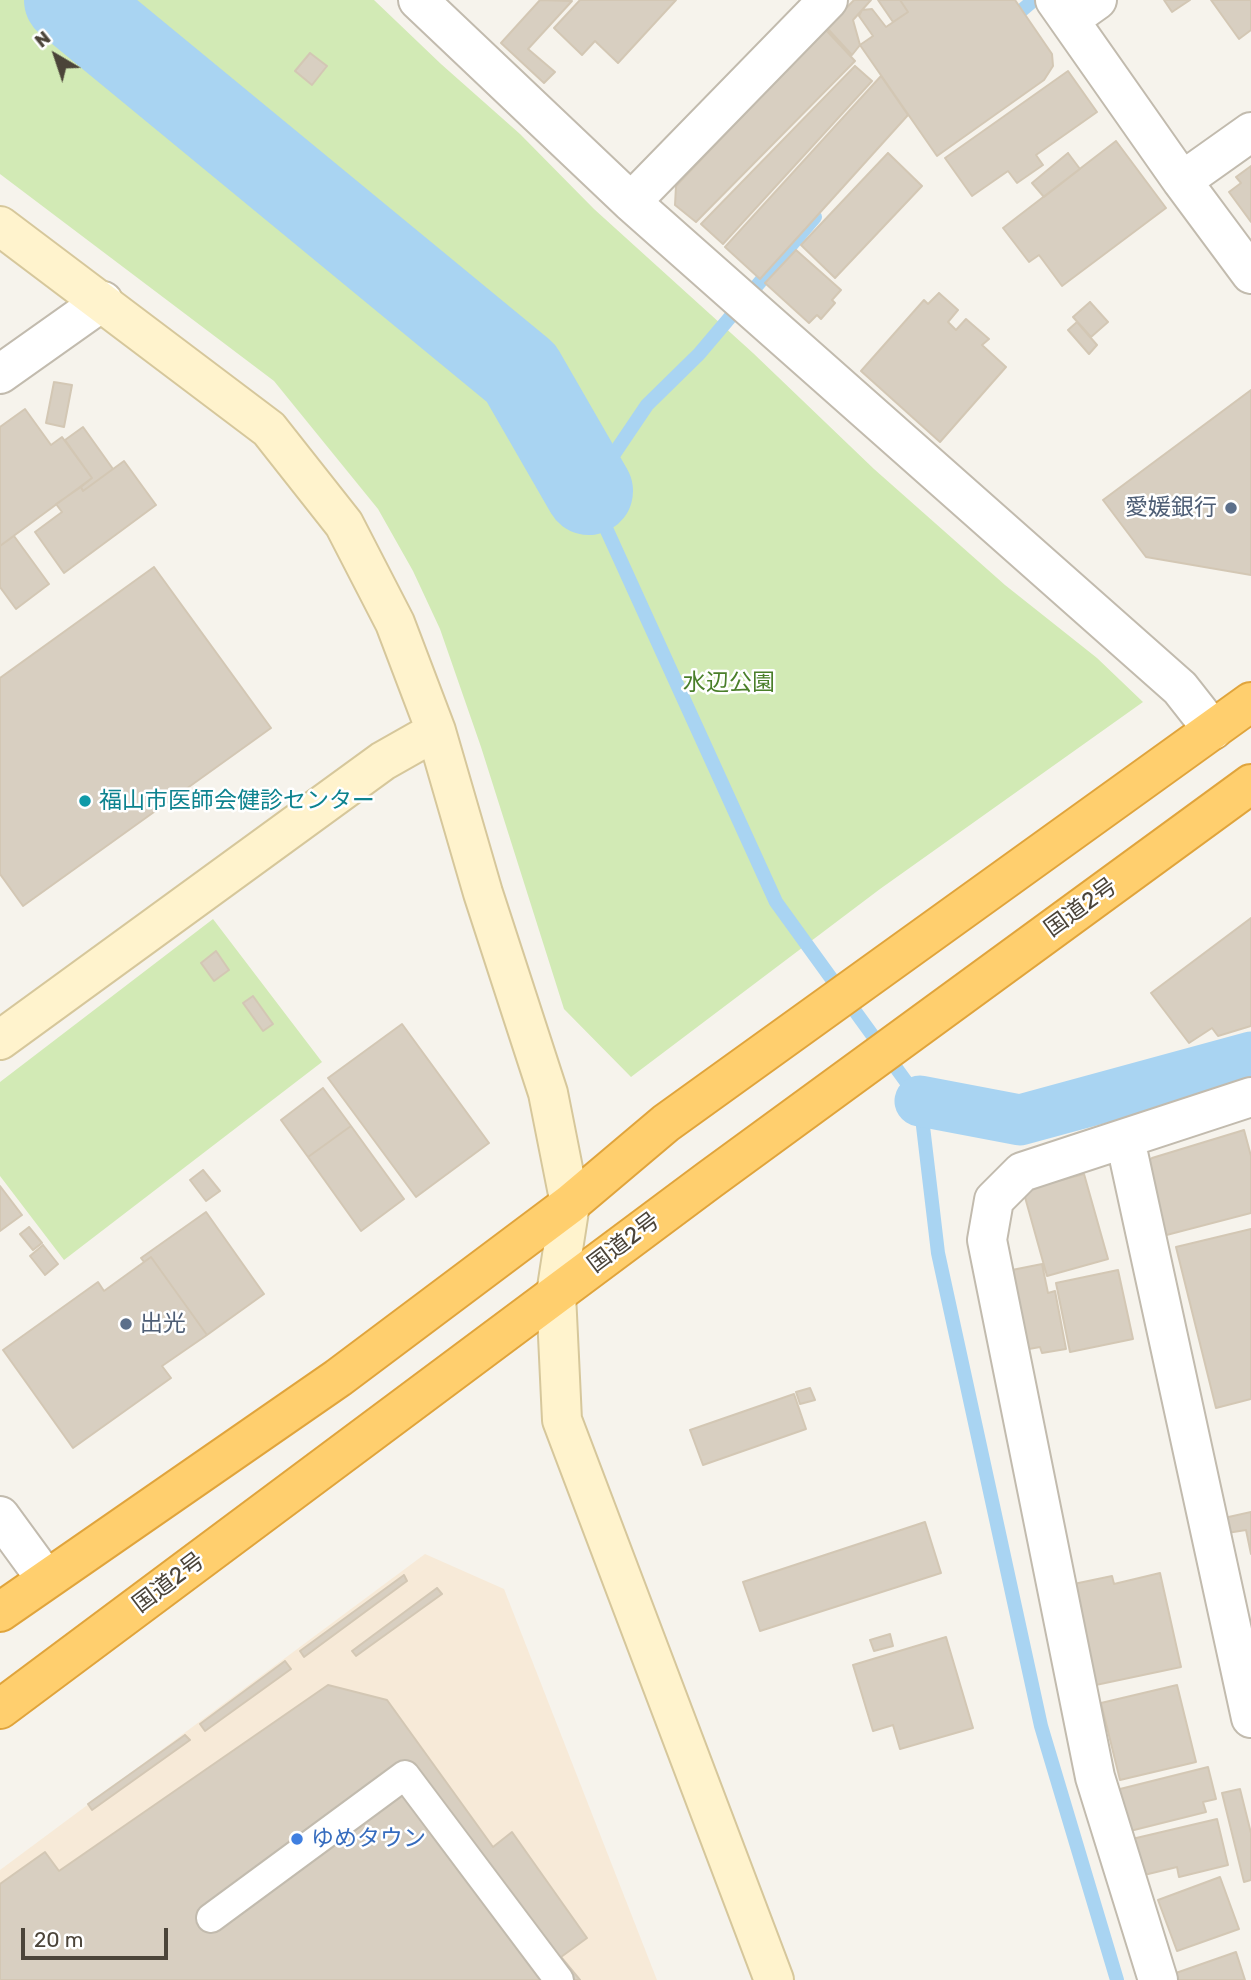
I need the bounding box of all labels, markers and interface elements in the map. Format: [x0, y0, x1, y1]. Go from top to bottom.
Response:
north arrow [21, 21, 91, 91]
text: N [30, 26, 55, 53]
place label: 愛媛銀行 [1125, 494, 1217, 522]
marker: 愛媛銀行 [1223, 500, 1239, 516]
park label: 水辺公園 [683, 669, 775, 697]
place label: 福山市医師会健診センター [99, 787, 375, 815]
marker: 福山市医師会健診センター [77, 793, 93, 809]
street label: 国道2号 [1040, 873, 1122, 943]
street label: 国道2号 [583, 1207, 665, 1279]
place label: 出光 [140, 1310, 186, 1338]
marker: 出光 [118, 1316, 134, 1332]
street label: 国道2号 [128, 1547, 210, 1619]
place label: ゆめタウン [311, 1825, 426, 1853]
marker: ゆめタウン [289, 1831, 305, 1847]
scale bar [24, 1913, 172, 1957]
text: 20 m [34, 1927, 83, 1952]

